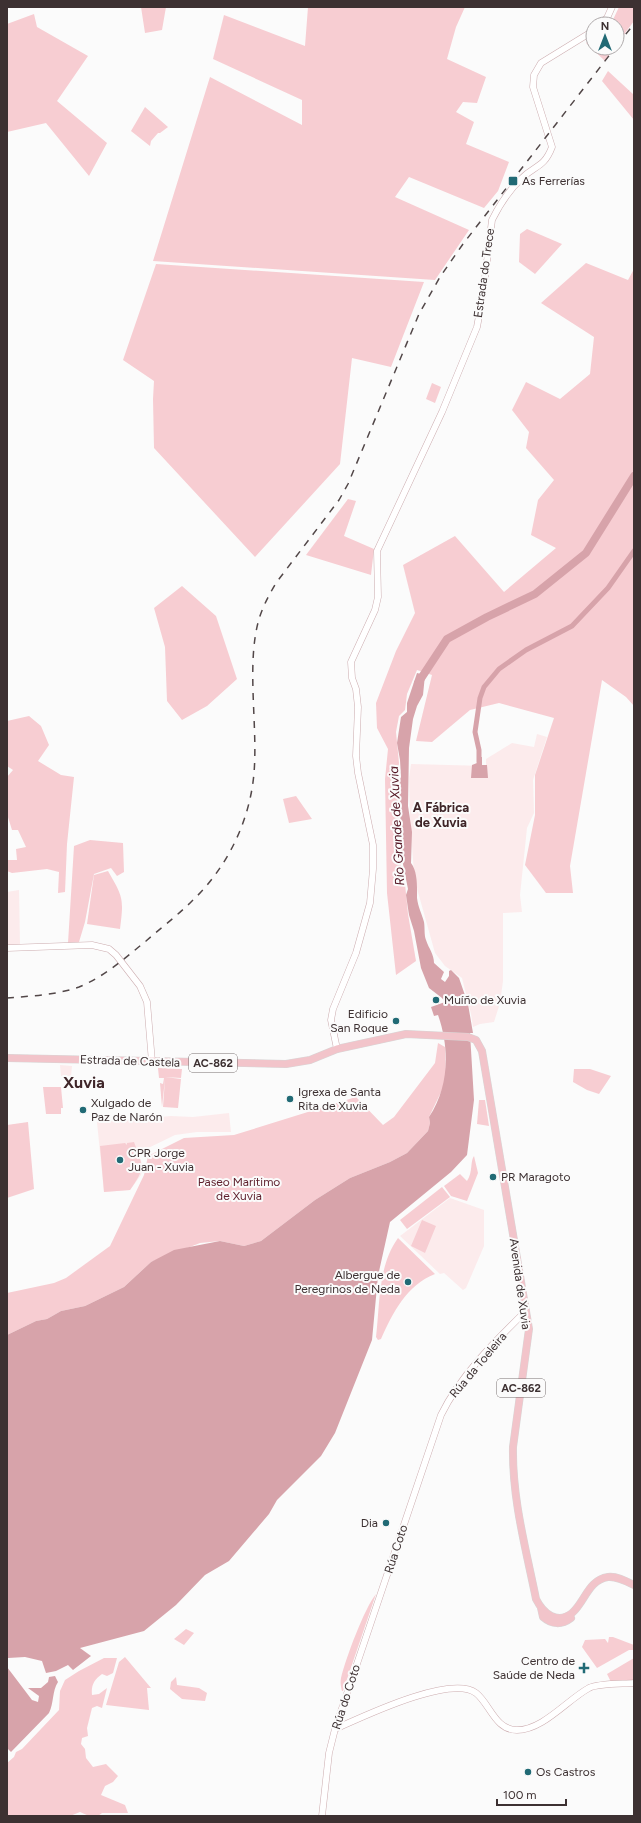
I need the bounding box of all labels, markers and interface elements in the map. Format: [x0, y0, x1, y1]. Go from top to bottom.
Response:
north arrow [585, 16, 625, 56]
text: N [601, 20, 609, 33]
place label: As Ferrerías [522, 174, 585, 188]
marker: As Ferrerías [507, 175, 519, 187]
street label: Estrada do Trece [471, 227, 497, 319]
water label: Río Grande de Xuvia [386, 765, 407, 886]
district label: A Fábrica de Xuvia [413, 800, 469, 830]
place label: Muíño de Xuvia [444, 993, 526, 1007]
marker: Muíño de Xuvia [431, 995, 441, 1005]
place label: Edificio San Roque [330, 1007, 388, 1035]
marker: Edificio San Roque [391, 1016, 401, 1026]
street label: Estrada de Castela [80, 1052, 180, 1070]
road number: AC-862 [189, 1054, 237, 1072]
district label: Xuvia [63, 1073, 105, 1092]
place label: Igrexa de Santa Rita de Xuvia [298, 1085, 381, 1113]
marker: Igrexa de Santa Rita de Xuvia [285, 1094, 295, 1104]
place label: Xulgado de Paz de Narón [91, 1096, 163, 1124]
marker: Xulgado de Paz de Narón [78, 1105, 88, 1115]
place label: CPR Jorge Juan - Xuvia [128, 1146, 194, 1174]
marker: CPR Jorge Juan - Xuvia [115, 1155, 125, 1165]
place label: PR Maragoto [501, 1170, 570, 1184]
marker: PR Maragoto [488, 1172, 498, 1182]
park label: Paseo Marítimo de Xuvia [198, 1175, 280, 1203]
street label: Avenida de Xuvia [507, 1237, 533, 1331]
place label: Albergue de Peregrinos de Neda [294, 1268, 400, 1296]
marker: Albergue de Peregrinos de Neda [403, 1277, 413, 1287]
street label: Rúa da Toeleira [447, 1329, 509, 1401]
road number: AC-862 [497, 1379, 545, 1397]
place label: Dia [361, 1516, 378, 1530]
marker: Dia [381, 1518, 391, 1528]
street label: Rúa Coto [382, 1523, 410, 1575]
place label: Centro de Saúde de Neda [493, 1654, 575, 1682]
marker: Centro de Saúde de Neda [578, 1662, 590, 1674]
street label: Rúa do Coto [329, 1663, 363, 1731]
place label: Os Castros [536, 1765, 596, 1779]
marker: Os Castros [523, 1767, 533, 1777]
scale bar [497, 1781, 566, 1807]
text: 100 m [503, 1788, 537, 1802]

